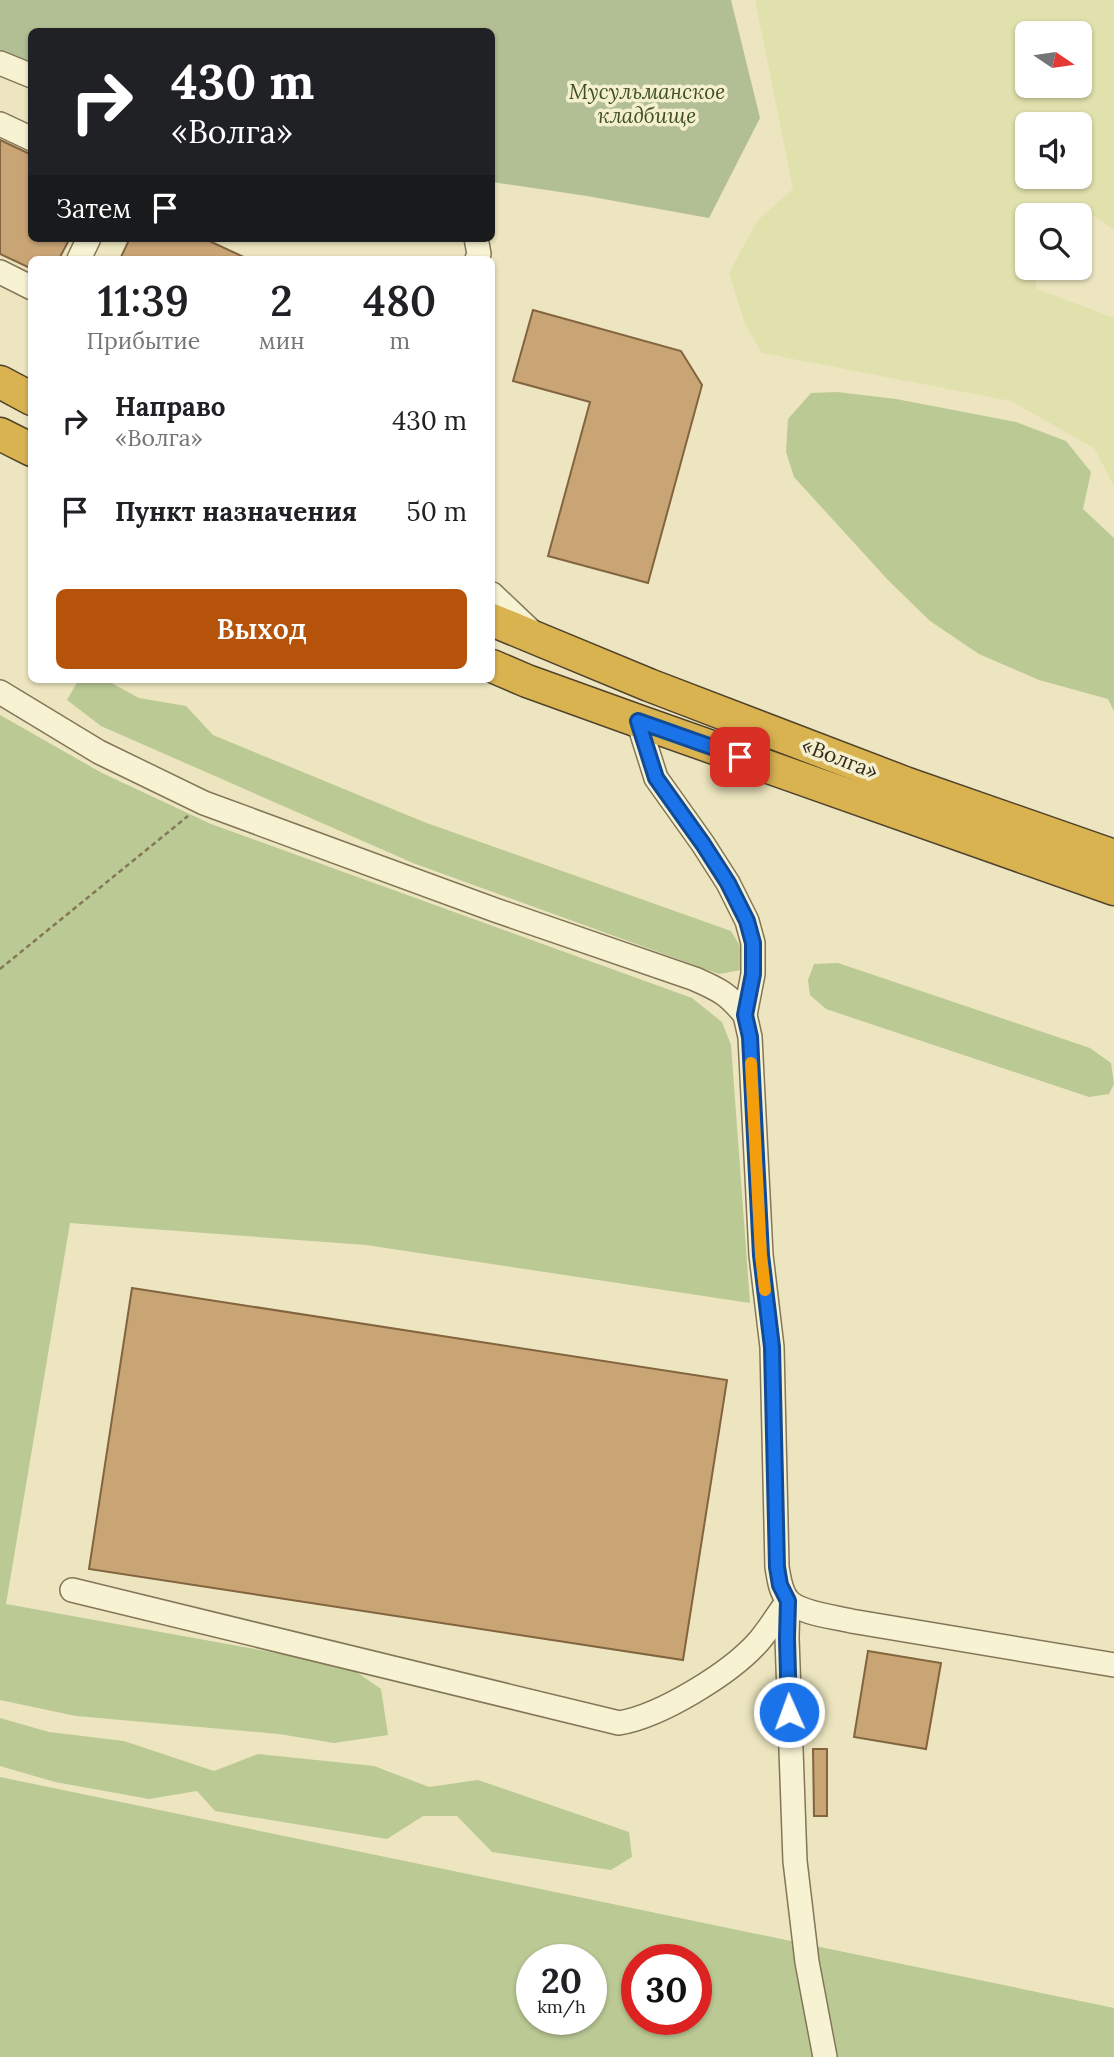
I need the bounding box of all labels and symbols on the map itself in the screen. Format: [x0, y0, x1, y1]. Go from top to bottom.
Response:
north arrow [1015, 21, 1092, 98]
park label: Мусульманское кладбище [569, 78, 725, 129]
pin [710, 727, 770, 787]
street label: «Волга» [798, 731, 882, 785]
position arrow [752, 1675, 826, 1749]
speed limit sign: 30 [621, 1944, 712, 2035]

